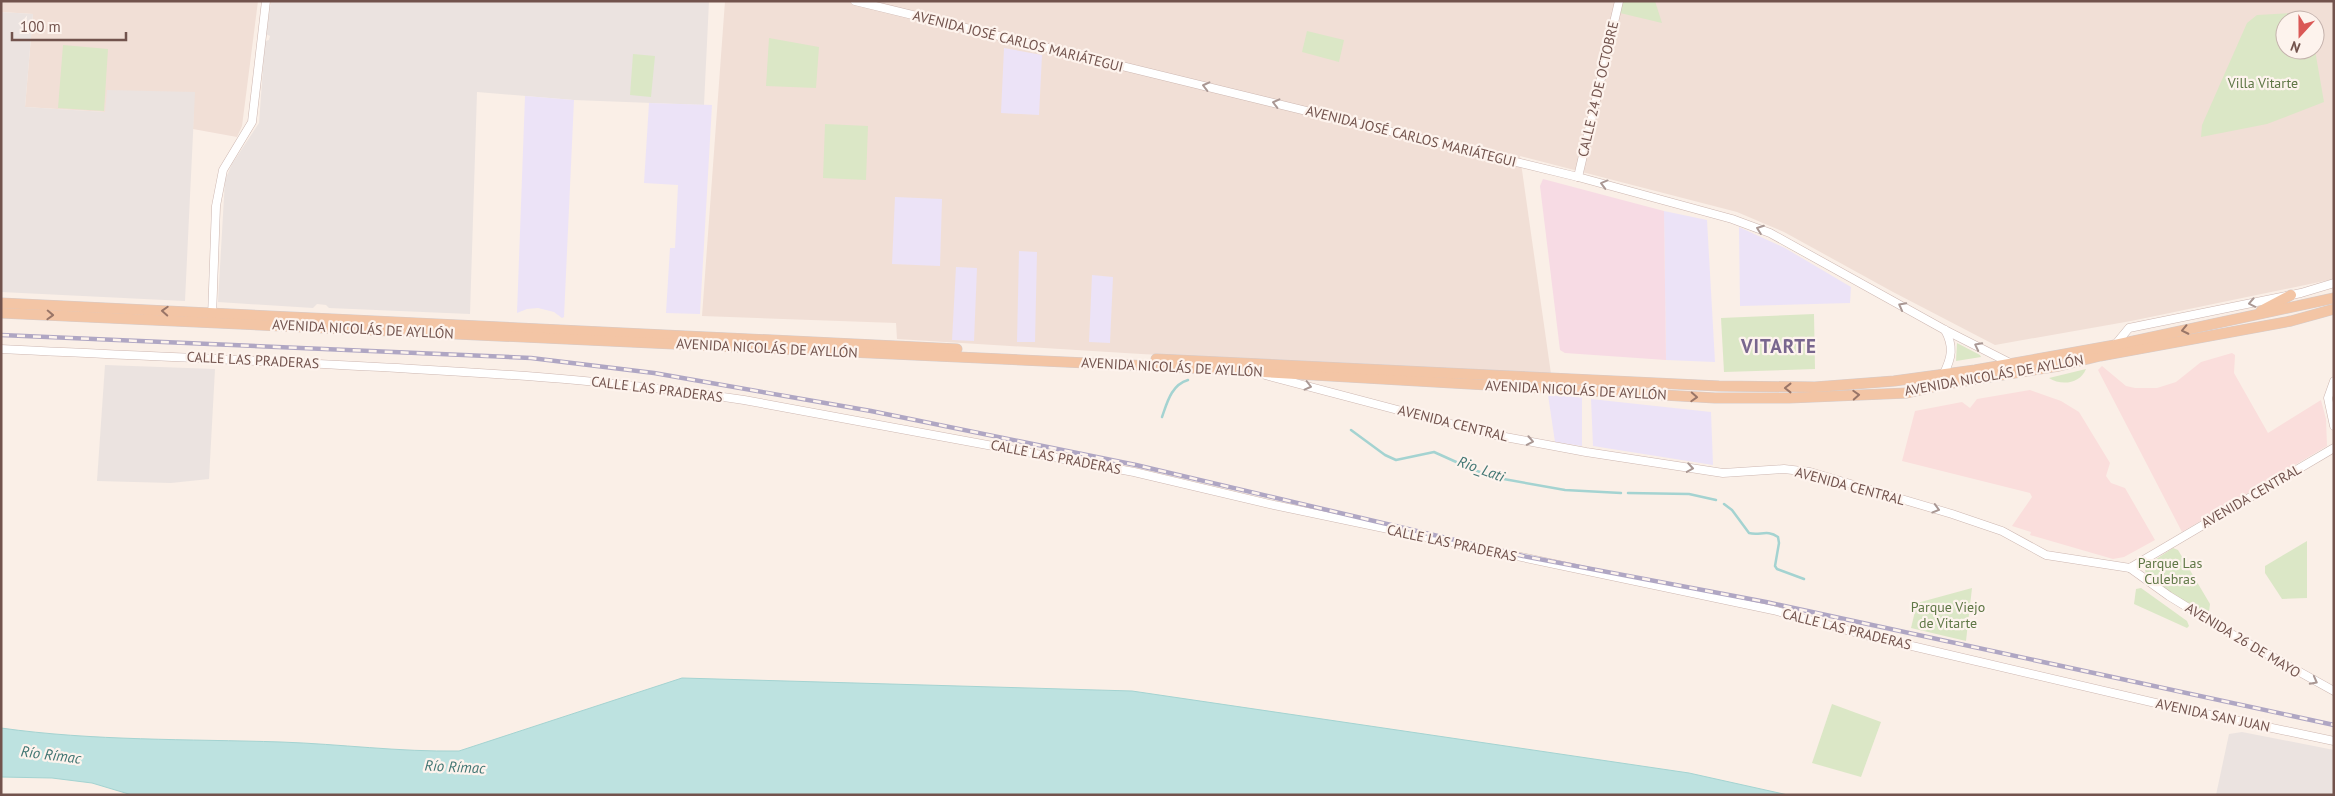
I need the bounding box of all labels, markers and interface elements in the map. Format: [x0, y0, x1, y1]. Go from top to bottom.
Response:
street label: AVENIDA JOSÉ CARLOS MARIÁTEGUI [911, 6, 1125, 76]
scale bar [12, 10, 126, 42]
north arrow [2275, 10, 2325, 60]
text: 100 m [20, 17, 61, 36]
street label: CALLE 24 DE OCTOBRE [1574, 19, 1622, 159]
text: N [2288, 37, 2303, 57]
park label: Villa Vitarte [2227, 74, 2298, 92]
one-way arrow [1202, 81, 1211, 92]
one-way arrow [1271, 98, 1280, 109]
street label: AVENIDA JOSÉ CARLOS MARIÁTEGUI [1304, 101, 1518, 171]
one-way arrow [1599, 179, 1608, 190]
one-way arrow [1756, 225, 1765, 235]
one-way arrow [2248, 297, 2257, 308]
one-way arrow [1899, 303, 1908, 313]
one-way arrow [160, 305, 168, 316]
one-way arrow [46, 309, 54, 320]
street label: AVENIDA NICOLÁS DE AYLLÓN [272, 315, 454, 343]
one-way arrow [2181, 324, 2189, 335]
street label: AVENIDA NICOLÁS DE AYLLÓN [676, 334, 858, 362]
district label: VITARTE [1740, 334, 1817, 358]
one-way arrow [1974, 342, 1983, 352]
street label: CALLE LAS PRADERAS [186, 348, 320, 372]
street label: AVENIDA NICOLÁS DE AYLLÓN [1903, 350, 2085, 400]
street label: AVENIDA NICOLÁS DE AYLLÓN [1081, 353, 1263, 381]
street label: CALLE LAS PRADERAS [590, 372, 724, 406]
street label: AVENIDA NICOLÁS DE AYLLÓN [1485, 376, 1667, 404]
one-way arrow [1303, 380, 1312, 391]
one-way arrow [1784, 383, 1792, 393]
one-way arrow [1853, 389, 1861, 400]
one-way arrow [1690, 391, 1698, 402]
street label: AVENIDA CENTRAL [1396, 401, 1510, 445]
street label: CALLE LAS PRADERAS [989, 436, 1123, 478]
one-way arrow [1525, 436, 1534, 446]
water label: Rio_Lati [1455, 451, 1508, 486]
street label: AVENIDA CENTRAL [2198, 460, 2304, 532]
one-way arrow [1687, 462, 1695, 473]
street label: AVENIDA CENTRAL [1793, 463, 1907, 509]
one-way arrow [1931, 504, 1939, 514]
street label: CALLE LAS PRADERAS [1385, 520, 1519, 566]
park label: Parque Las Culebras [2138, 554, 2202, 588]
park label: Parque Viejo de Vitarte [1911, 598, 1985, 632]
street label: AVENIDA 26 DE MAYO [2182, 598, 2304, 682]
street label: CALLE LAS PRADERAS [1781, 604, 1913, 654]
one-way arrow [2309, 675, 2318, 685]
street label: AVENIDA SAN JUAN [2154, 694, 2272, 736]
water label: Río Rímac [20, 741, 83, 768]
water label: Río Rímac [424, 755, 487, 778]

